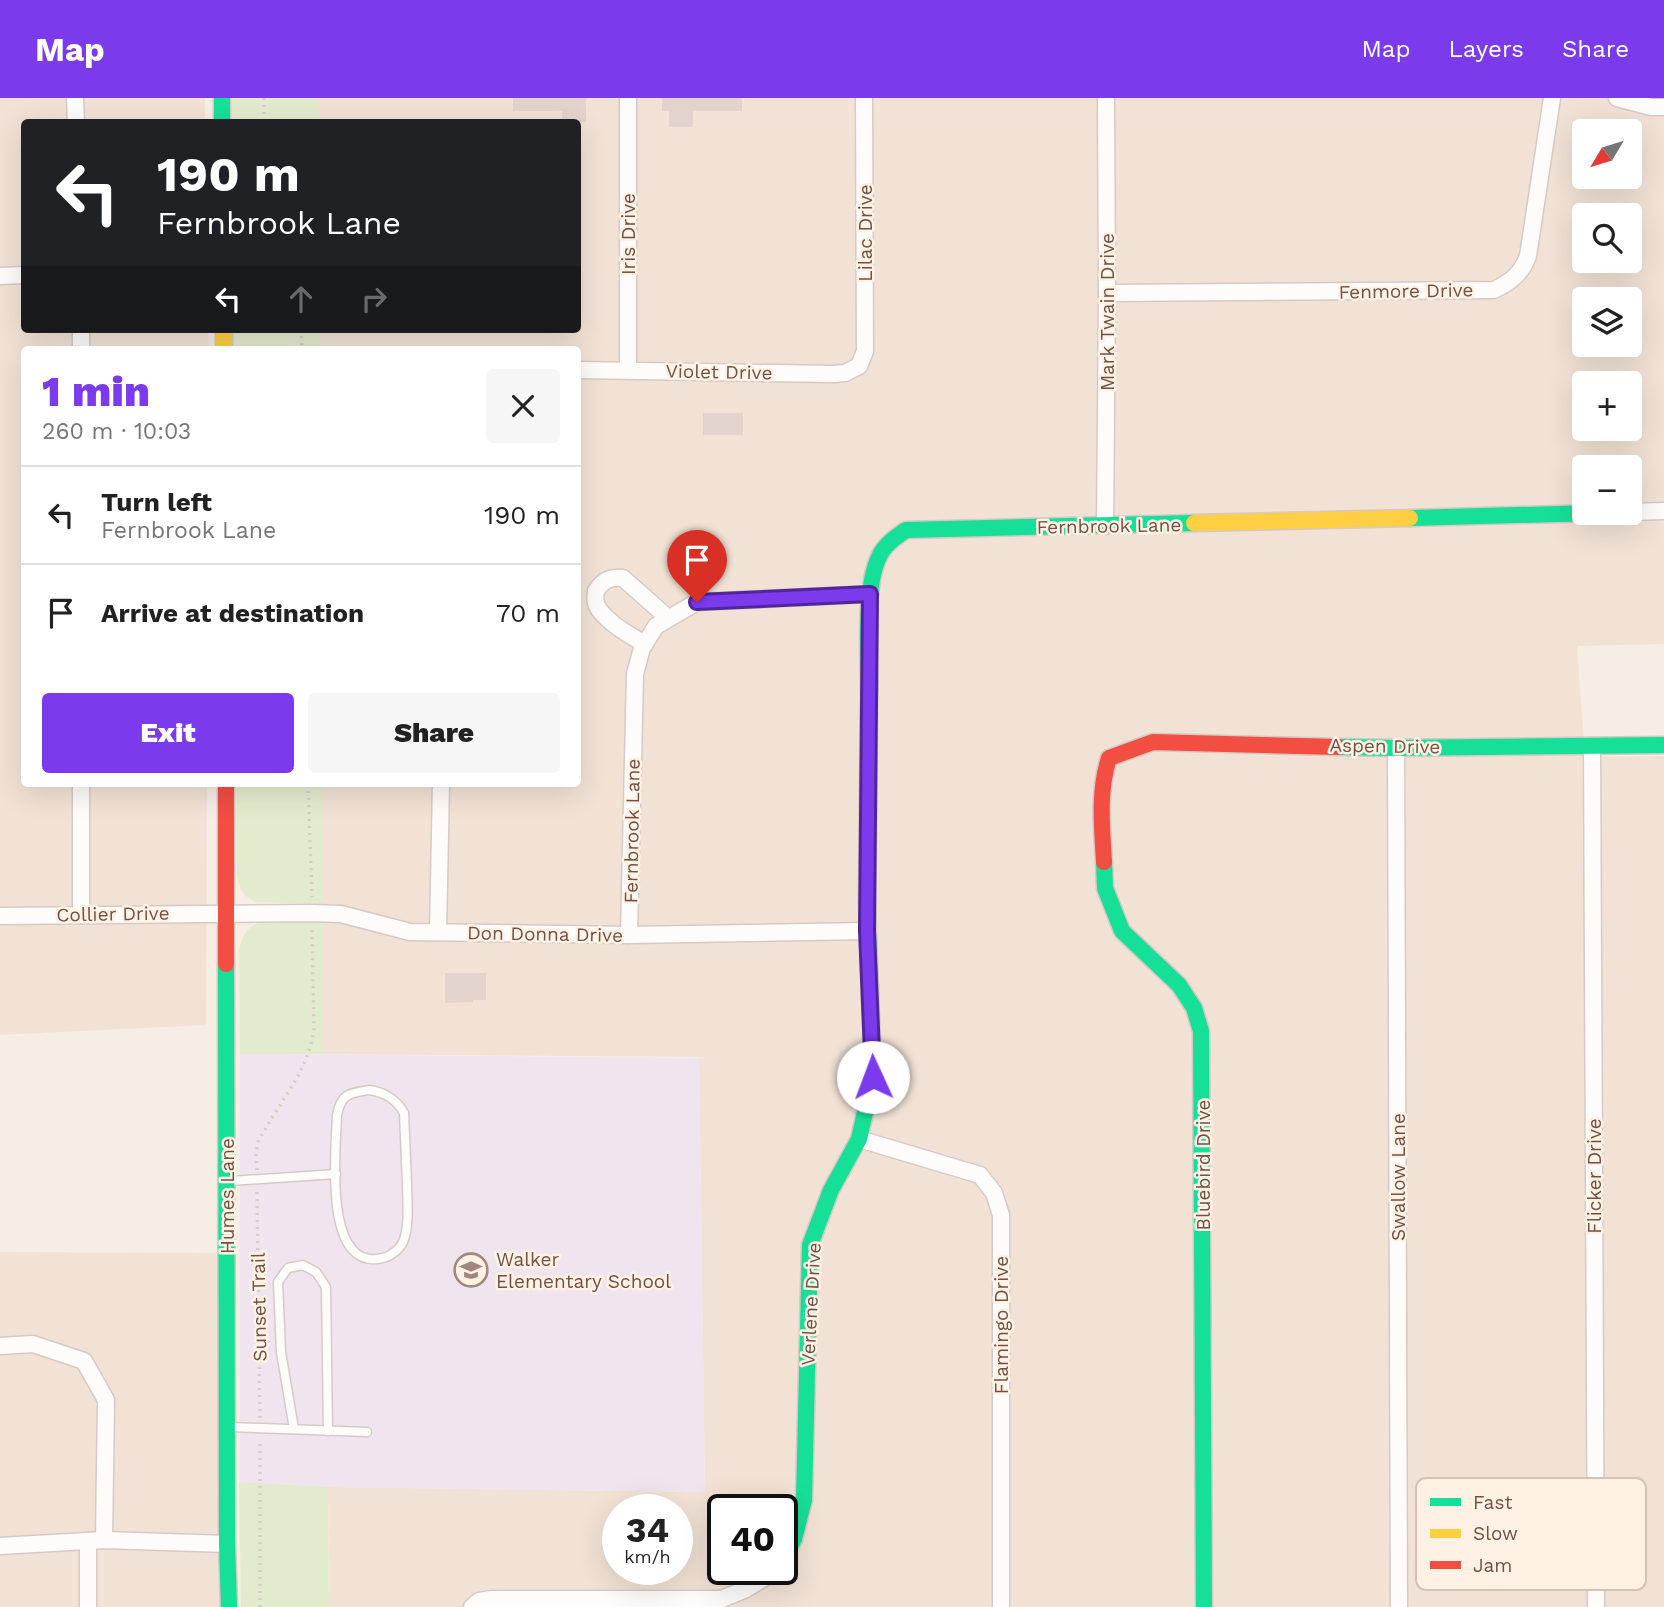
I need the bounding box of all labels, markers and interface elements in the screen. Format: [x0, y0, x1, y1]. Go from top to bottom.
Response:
text: Map [35, 30, 105, 69]
text: Map [1362, 35, 1410, 63]
text: Layers [1448, 35, 1524, 63]
text: Share [1562, 35, 1629, 63]
north arrow [1572, 119, 1642, 189]
map controls [1572, 119, 1642, 525]
text: 190 m [157, 145, 300, 203]
icon: left [42, 147, 133, 238]
street label: Lilac Drive [854, 184, 877, 282]
street label: Iris Drive [617, 193, 640, 275]
button: search [1572, 203, 1642, 273]
text: Fernbrook Lane [157, 204, 401, 242]
street label: Mark Twain Drive [1096, 233, 1119, 391]
street label: Fenmore Drive [1338, 278, 1474, 304]
icon: left [209, 280, 247, 318]
icon: ahead [282, 280, 320, 318]
icon: right [355, 280, 393, 318]
button: layers [1572, 287, 1642, 357]
street label: Violet Drive [665, 360, 773, 384]
text: 1 min [42, 367, 150, 416]
button: close [486, 369, 560, 443]
button: + [1572, 371, 1642, 441]
text: 260 m · 10:03 [42, 418, 191, 445]
button: − [1572, 455, 1642, 525]
text: Turn left [101, 487, 212, 517]
icon: left [42, 496, 80, 534]
text: 190 m [484, 500, 560, 530]
street label: Fernbrook Lane [1036, 513, 1182, 539]
text: Fernbrook Lane [101, 517, 276, 544]
pin [667, 530, 727, 602]
icon: arrive [678, 541, 716, 579]
icon: arrive [42, 594, 80, 632]
text: Arrive at destination [101, 598, 364, 628]
text: 70 m [496, 598, 560, 628]
button: Exit [42, 693, 294, 773]
button: Share [308, 693, 560, 773]
street label: Aspen Drive [1329, 734, 1441, 758]
street label: Fernbrook Lane [619, 758, 645, 904]
street label: Collier Drive [56, 902, 170, 926]
street label: Don Donna Drive [467, 921, 623, 947]
position arrow [836, 1040, 910, 1114]
street label: Bluebird Drive [1192, 1100, 1215, 1230]
street label: Swallow Lane [1387, 1113, 1410, 1241]
street label: Flicker Drive [1583, 1118, 1606, 1234]
street label: Humes Lane [216, 1138, 239, 1254]
street label: Verlene Drive [796, 1242, 826, 1366]
place label: Walker Elementary School [496, 1248, 671, 1293]
school or university icon: Walker Elementary School [452, 1251, 490, 1289]
street label: Sunset Trail [247, 1252, 271, 1362]
street label: Flamingo Drive [990, 1256, 1013, 1394]
legend [1416, 1478, 1646, 1590]
text: Fast [1473, 1491, 1512, 1514]
speed limit sign: 40 [707, 1494, 798, 1585]
text: 34 [626, 1509, 669, 1551]
text: Slow [1473, 1522, 1518, 1545]
text: km/h [624, 1546, 671, 1567]
text: Jam [1473, 1554, 1512, 1577]

